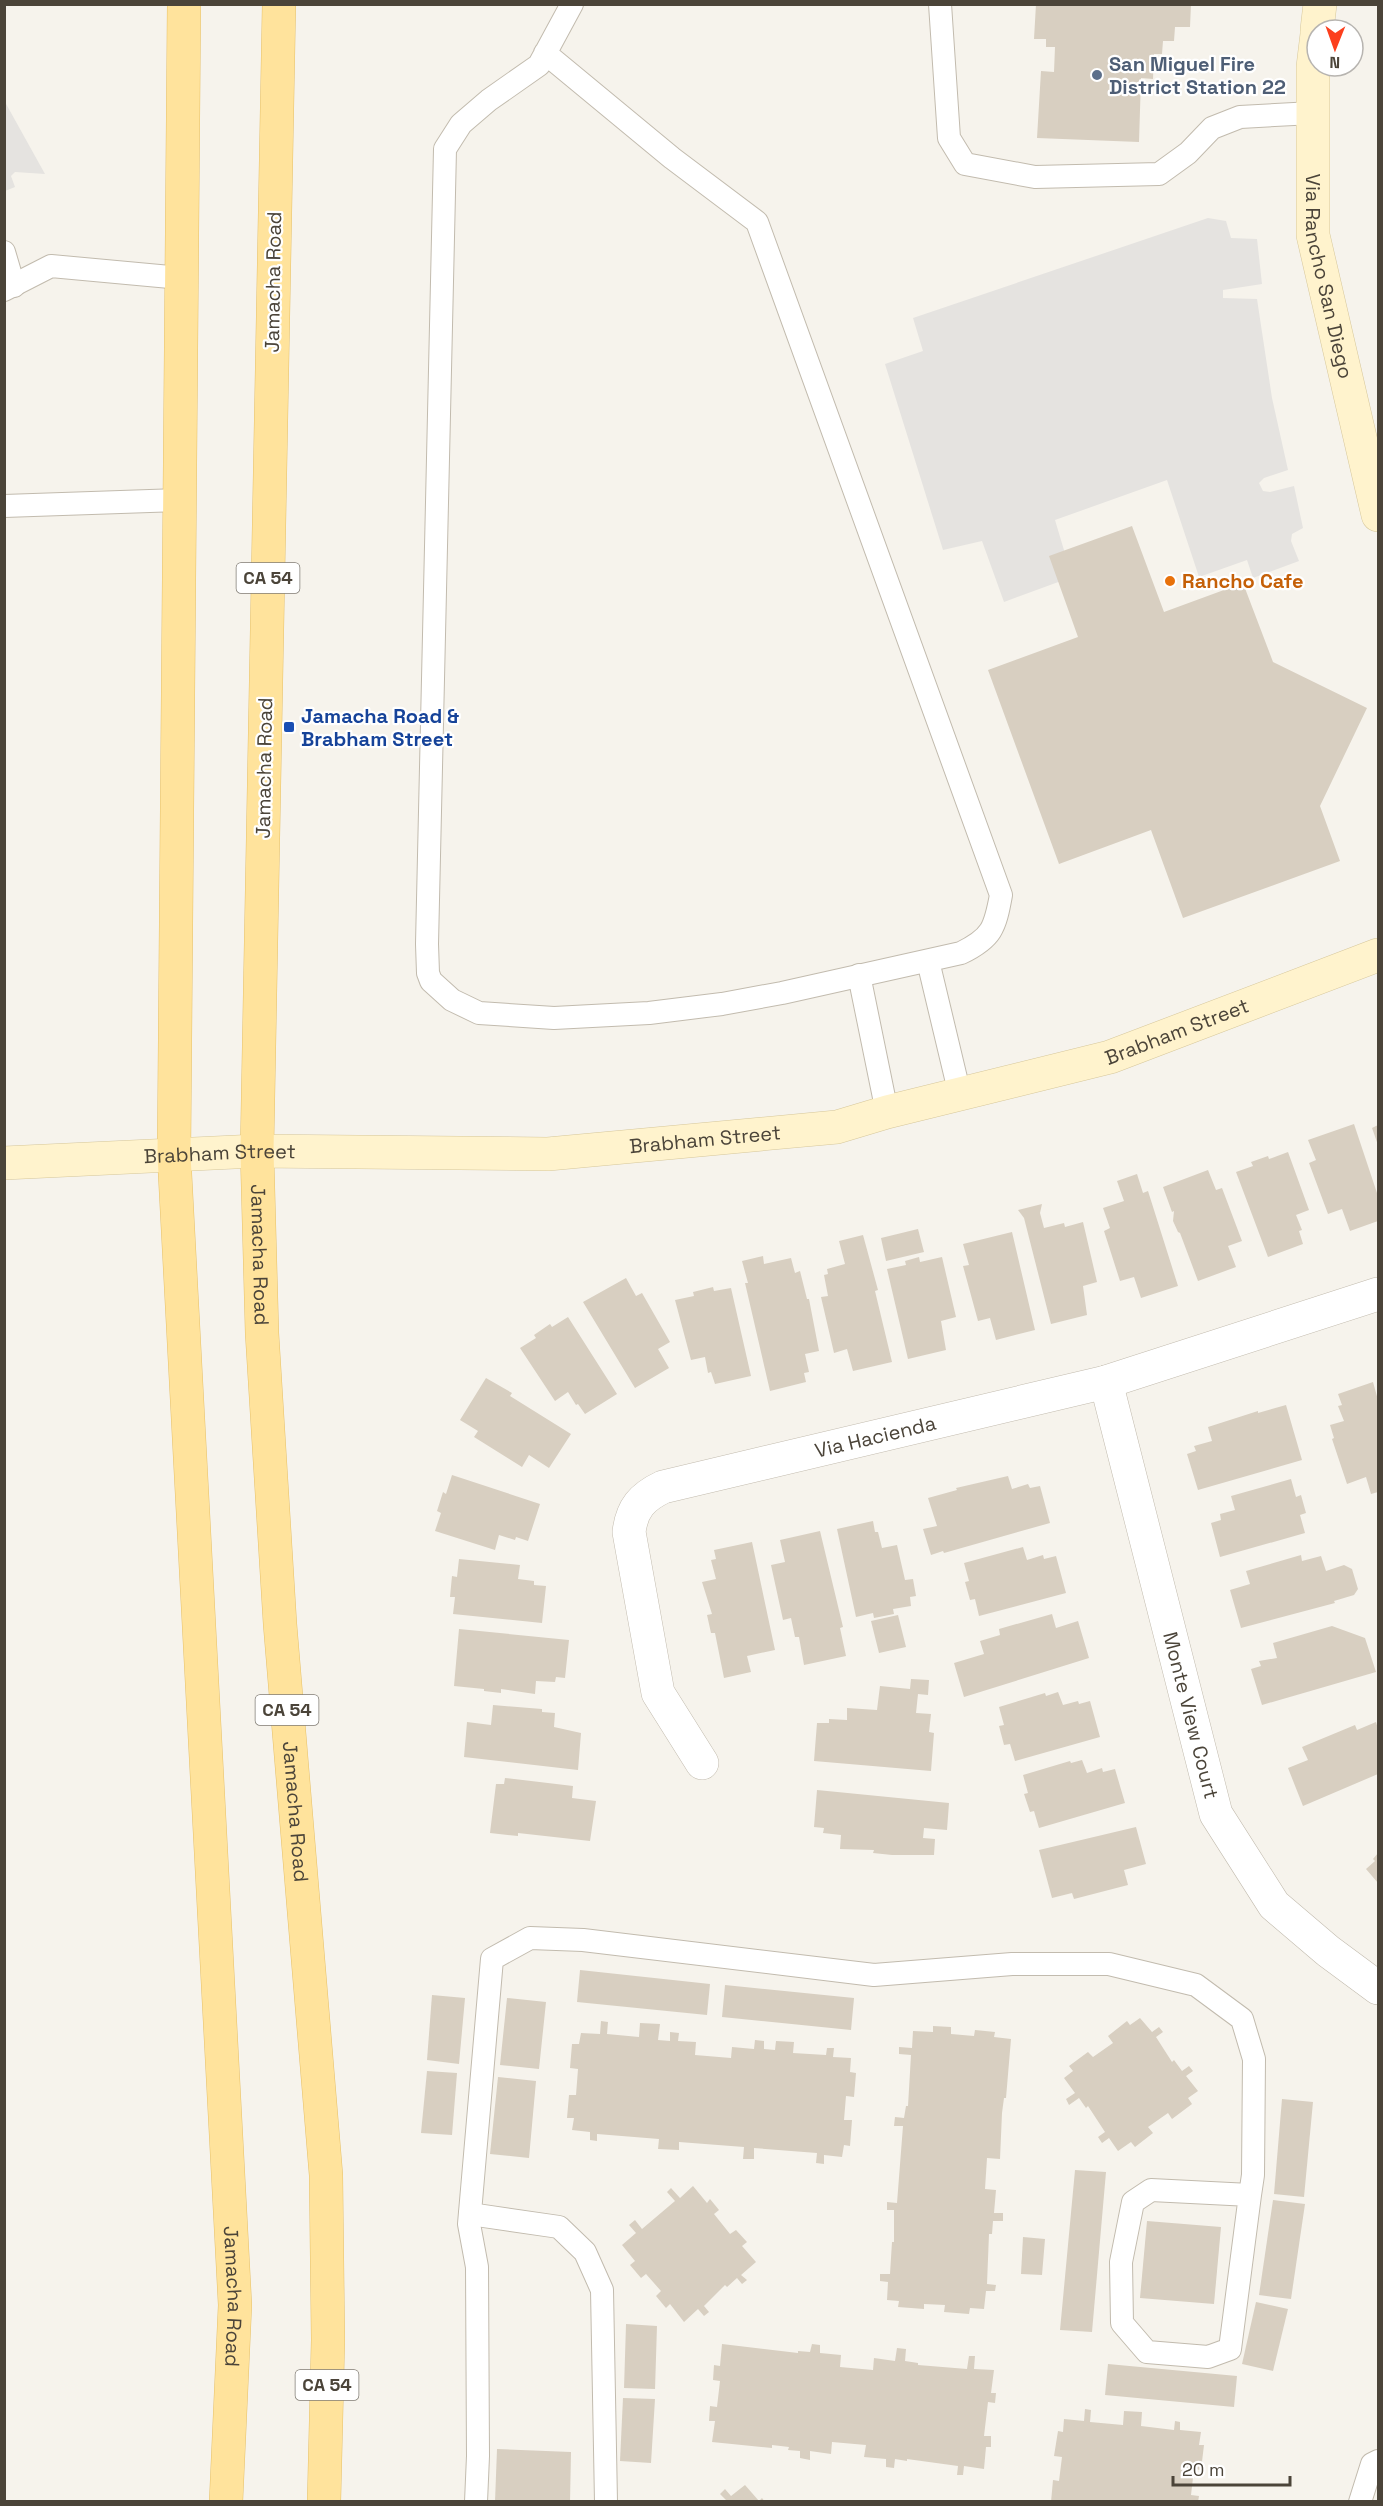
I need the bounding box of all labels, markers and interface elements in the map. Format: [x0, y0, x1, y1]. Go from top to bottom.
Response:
north arrow [1305, 18, 1365, 78]
place label: San Miguel Fire District Station 22 [1109, 51, 1286, 100]
text: N [1329, 52, 1340, 73]
marker: San Miguel Fire District Station 22 [1090, 68, 1104, 82]
street label: Via Rancho San Diego [1300, 174, 1359, 381]
street label: Jamacha Road [259, 211, 287, 353]
road number: CA 54 [236, 563, 300, 593]
place label: Rancho Cafe [1182, 568, 1304, 594]
marker: Rancho Cafe [1163, 574, 1177, 588]
street label: Jamacha Road [250, 697, 278, 839]
place label: Jamacha Road & Brabham Street [301, 703, 459, 752]
marker: Jamacha Road & Brabham Street [282, 720, 296, 734]
street label: Brabham Street [1101, 992, 1253, 1071]
street label: Brabham Street [628, 1119, 782, 1159]
street label: Brabham Street [143, 1138, 296, 1169]
street label: Jamacha Road [245, 1184, 275, 1326]
street label: Via Hacienda [812, 1410, 938, 1464]
street label: Monte View Court [1157, 1629, 1225, 1802]
road number: CA 54 [256, 1695, 318, 1725]
street label: Jamacha Road [277, 1740, 314, 1883]
street label: Jamacha Road [218, 2225, 248, 2368]
road number: CA 54 [296, 2370, 358, 2400]
scale bar [1173, 2449, 1290, 2487]
text: 20 m [1182, 2458, 1225, 2481]

